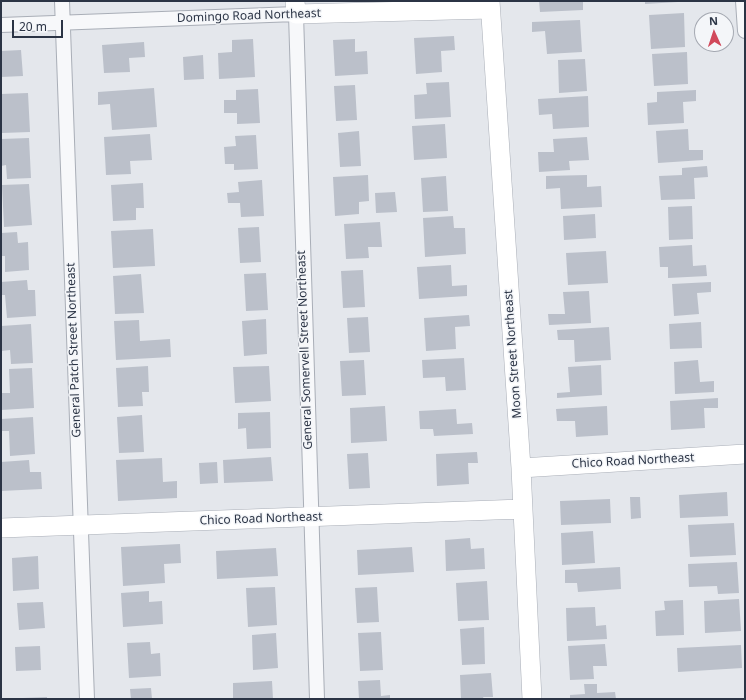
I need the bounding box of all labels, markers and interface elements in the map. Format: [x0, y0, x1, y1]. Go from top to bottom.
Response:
street label: Domingo Road Northeast [177, 6, 321, 26]
scale bar [14, 12, 65, 38]
north arrow [694, 12, 734, 52]
text: N [709, 13, 718, 28]
text: 20 m [19, 18, 47, 35]
street label: General Somervell Street Northeast [294, 250, 316, 450]
street label: General Patch Street Northeast [64, 262, 84, 438]
street label: Moon Street Northeast [501, 289, 525, 419]
street label: Chico Road Northeast [571, 451, 695, 471]
street label: Chico Road Northeast [199, 510, 323, 528]

